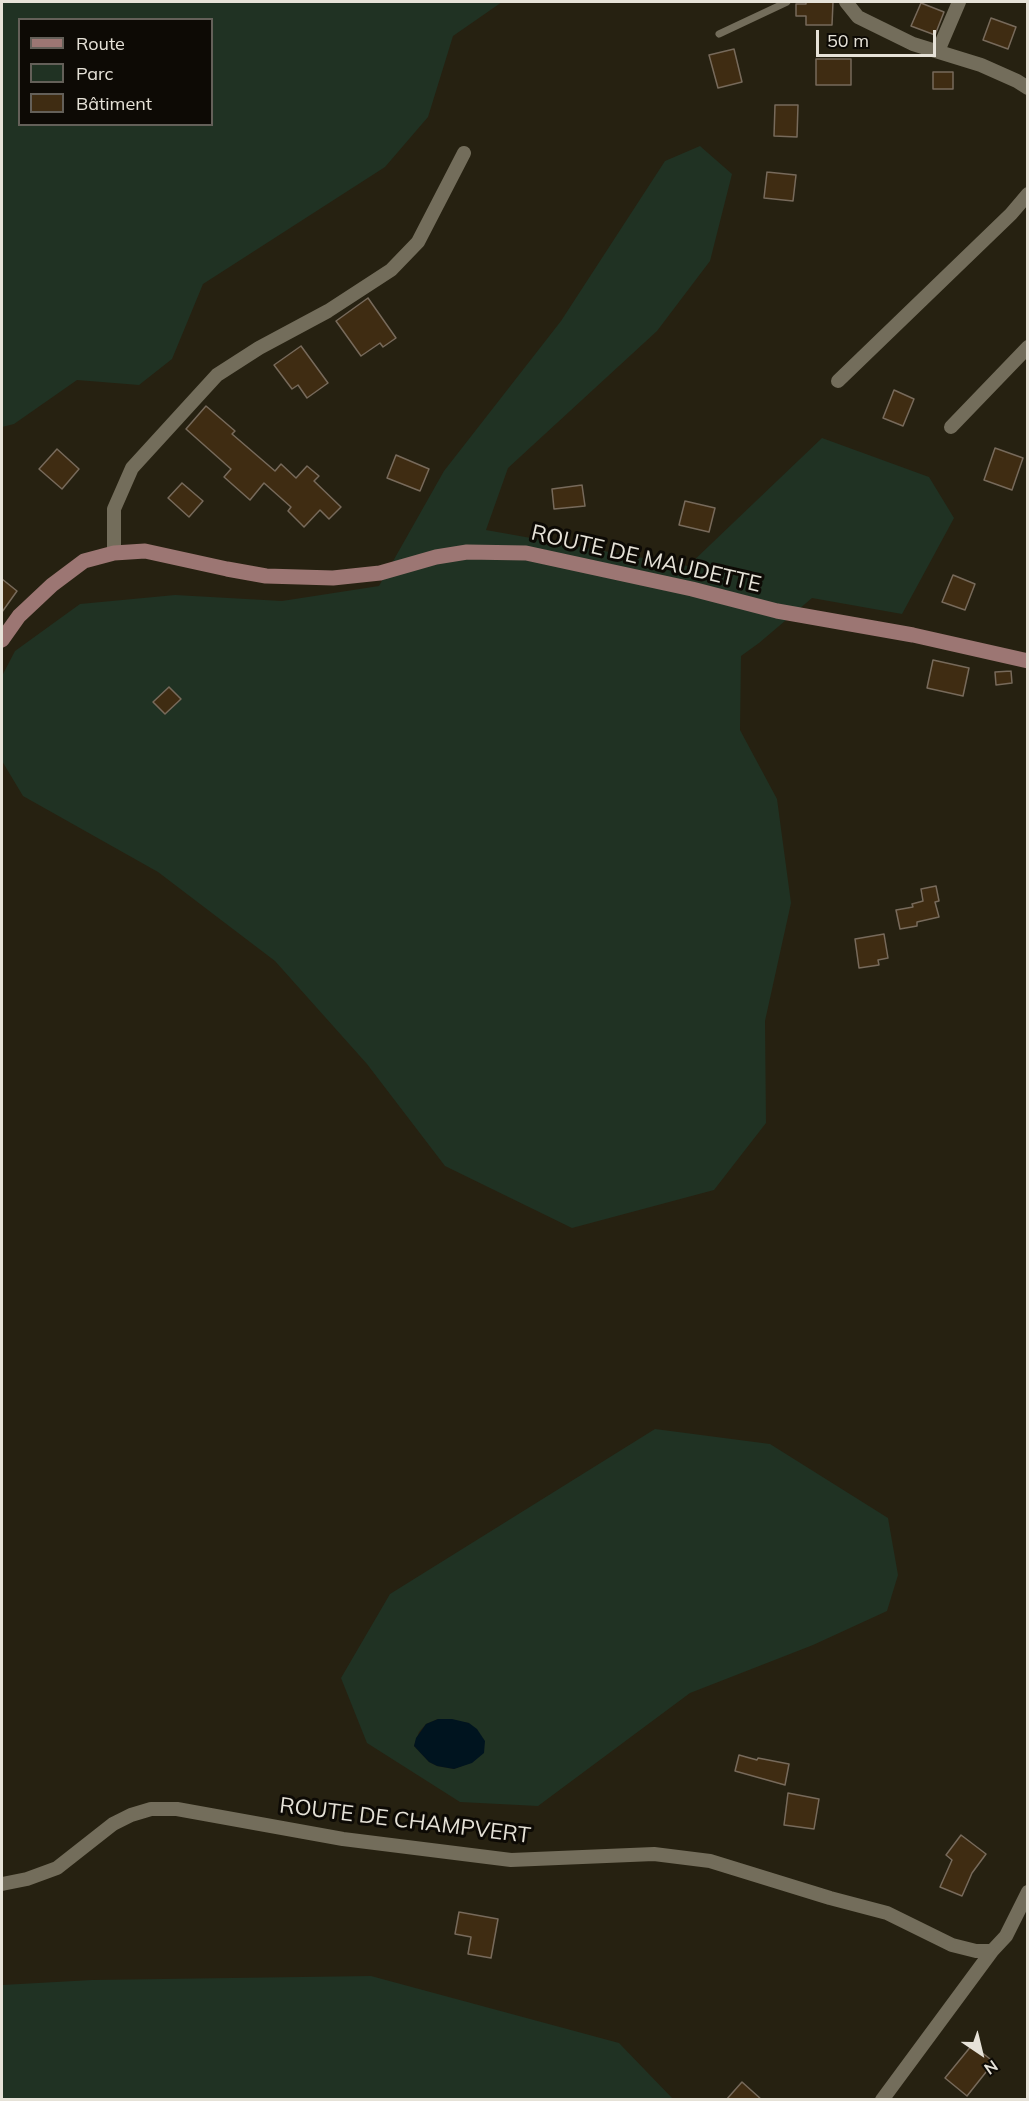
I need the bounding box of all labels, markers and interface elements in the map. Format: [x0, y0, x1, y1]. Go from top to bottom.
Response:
legend [18, 18, 213, 126]
scale bar [819, 18, 939, 56]
text: 50 m [827, 29, 869, 52]
text: Route [76, 32, 125, 55]
text: Parc [76, 62, 113, 85]
text: Bâtiment [76, 92, 152, 115]
street label: ROUTE DE MAUDETTE [529, 520, 763, 598]
street label: ROUTE DE CHAMPVERT [278, 1792, 532, 1850]
north arrow [951, 2023, 1011, 2083]
text: N [981, 2056, 1002, 2079]

